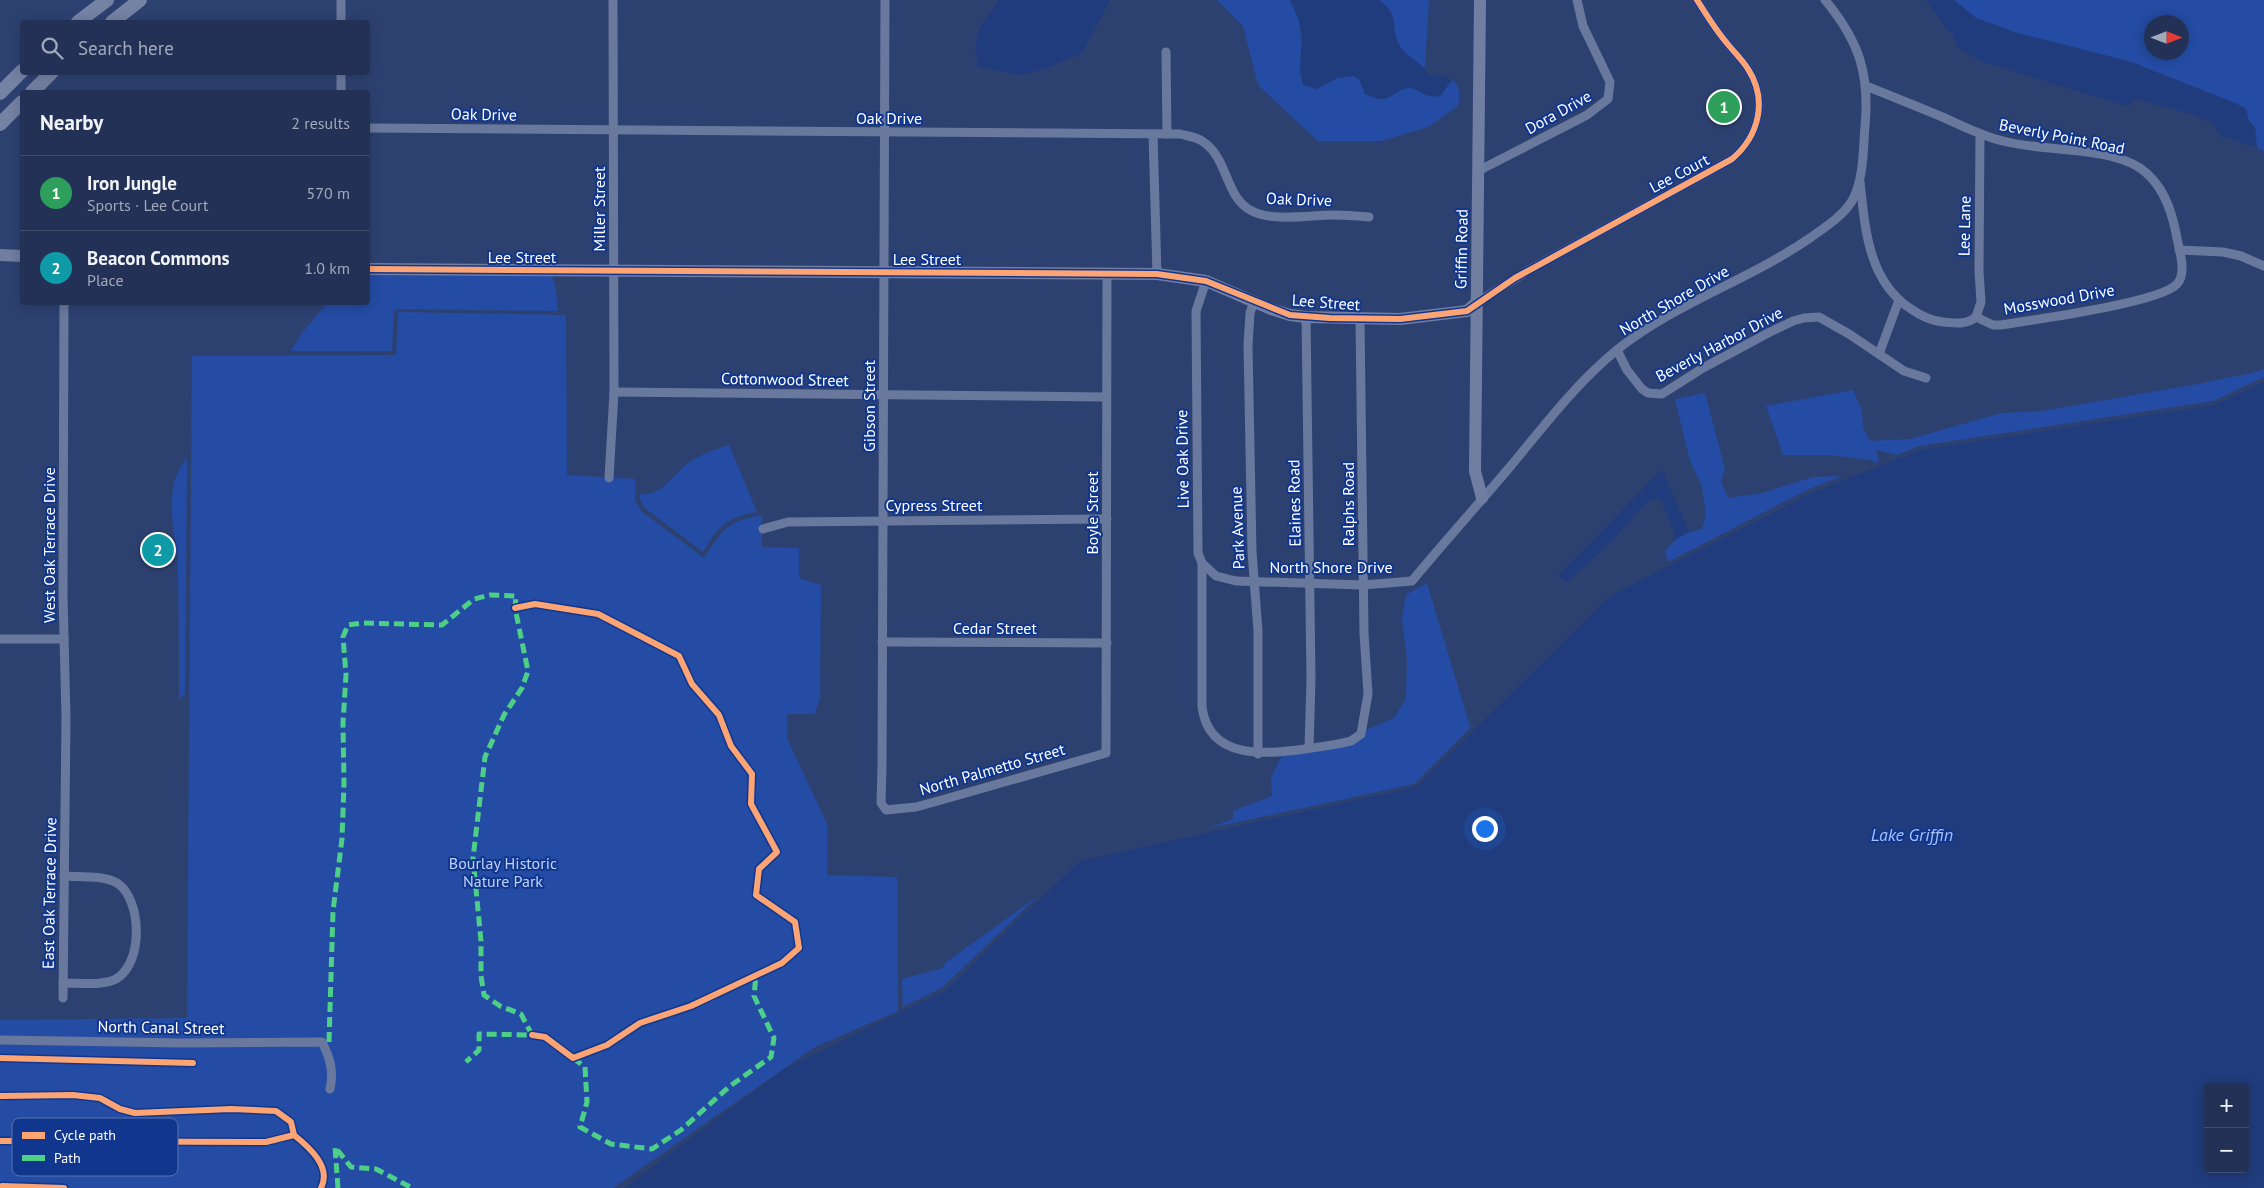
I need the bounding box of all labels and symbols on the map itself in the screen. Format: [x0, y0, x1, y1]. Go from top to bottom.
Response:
north arrow [2144, 15, 2189, 60]
street label: Dora Drive [1521, 86, 1595, 138]
pin: 1 [1708, 88, 1740, 126]
street label: Oak Drive [451, 103, 517, 125]
street label: Oak Drive [856, 108, 922, 128]
street label: Beverly Point Road [1997, 114, 2127, 158]
street label: Lee Court [1646, 149, 1713, 197]
street label: Miller Street [589, 166, 609, 252]
street label: Oak Drive [1266, 188, 1332, 210]
street label: Lee Lane [1953, 196, 1975, 256]
street label: Griffin Road [1450, 209, 1472, 289]
street label: Lee Street [488, 247, 557, 267]
street label: Lee Street [893, 249, 962, 269]
street label: North Shore Drive [1616, 261, 1732, 339]
street label: Mosswood Drive [2002, 279, 2116, 319]
street label: Lee Street [1291, 290, 1361, 314]
street label: Beverly Harbor Drive [1652, 302, 1786, 386]
street label: Gibson Street [859, 359, 879, 452]
street label: Cottonwood Street [721, 368, 850, 390]
street label: Live Oak Drive [1171, 409, 1193, 509]
street label: Elaines Road [1283, 459, 1305, 547]
street label: Ralphs Road [1338, 462, 1358, 546]
street label: West Oak Terrace Drive [39, 467, 59, 623]
street label: Boyle Street [1082, 471, 1102, 555]
street label: Park Avenue [1226, 486, 1248, 570]
street label: Cypress Street [886, 495, 983, 515]
pin: 2 [142, 531, 174, 569]
street label: North Shore Drive [1269, 557, 1393, 577]
street label: Cedar Street [953, 618, 1037, 638]
street label: North Palmetto Street [917, 739, 1067, 799]
your location [1472, 816, 1498, 842]
street label: East Oak Terrace Drive [38, 817, 60, 969]
water label: Lake Griffin [1871, 823, 1953, 846]
park label: Bourlay Historic Nature Park [449, 853, 557, 891]
street label: North Canal Street [97, 1016, 225, 1038]
legend [12, 1118, 178, 1176]
text: Cycle path [54, 1126, 116, 1144]
text: Path [54, 1149, 81, 1167]

